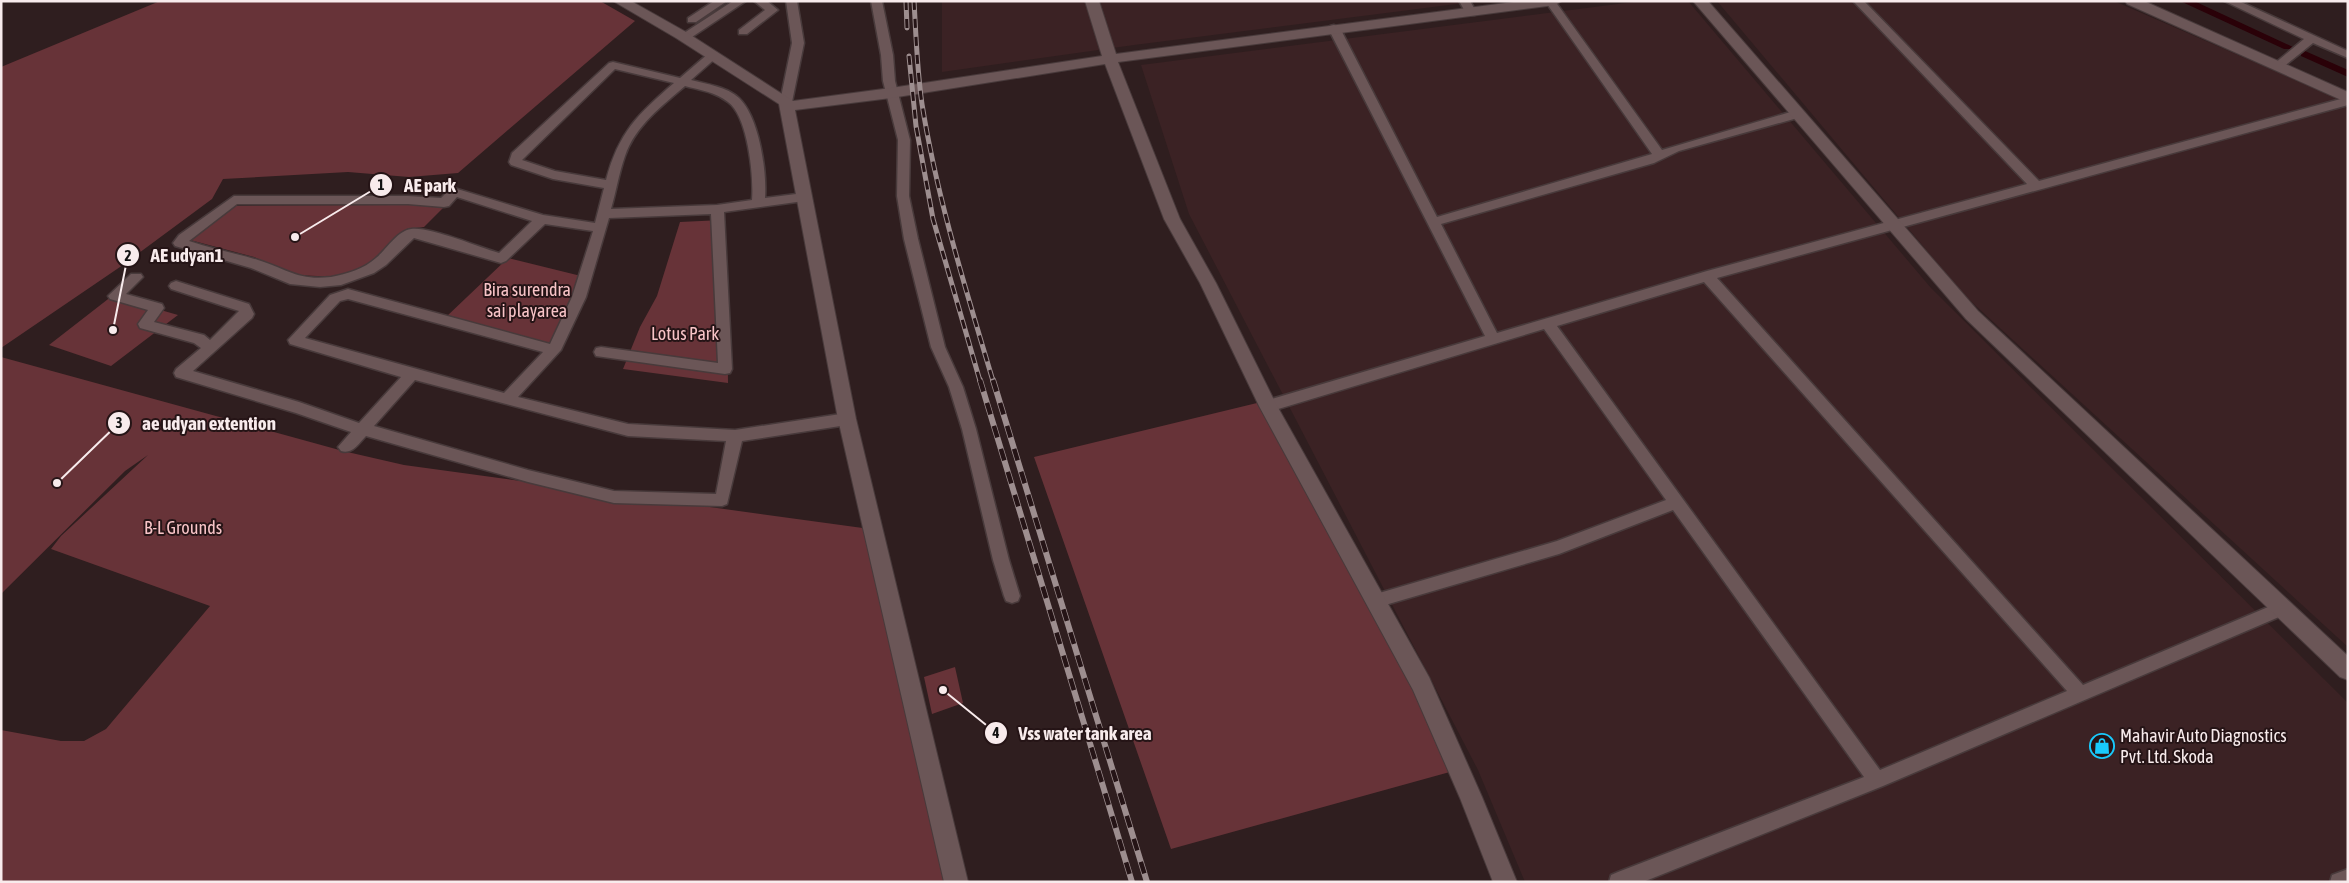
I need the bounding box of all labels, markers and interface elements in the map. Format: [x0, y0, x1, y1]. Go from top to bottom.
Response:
callout: AE park [369, 168, 466, 202]
text: AE park [403, 174, 457, 196]
text: 1 [377, 176, 385, 193]
callout: AE udyan1 [116, 238, 233, 272]
text: AE udyan1 [150, 244, 223, 266]
text: 2 [124, 247, 132, 264]
park label: Bira surendra sai playarea [483, 279, 571, 321]
park label: Lotus Park [651, 323, 719, 344]
callout: ae udyan extention [107, 406, 285, 440]
text: ae udyan extention [142, 412, 276, 434]
text: 3 [115, 414, 123, 431]
park label: B-L Grounds [144, 517, 222, 538]
callout: Vss water tank area [983, 716, 1162, 750]
text: Vss water tank area [1017, 722, 1152, 744]
text: 4 [991, 724, 1000, 741]
place label: Mahavir Auto Diagnostics Pvt. Ltd. Skoda [2120, 725, 2287, 767]
shop icon: Mahavir Auto Diagnostics Pvt. Ltd. Skoda [2089, 733, 2115, 759]

